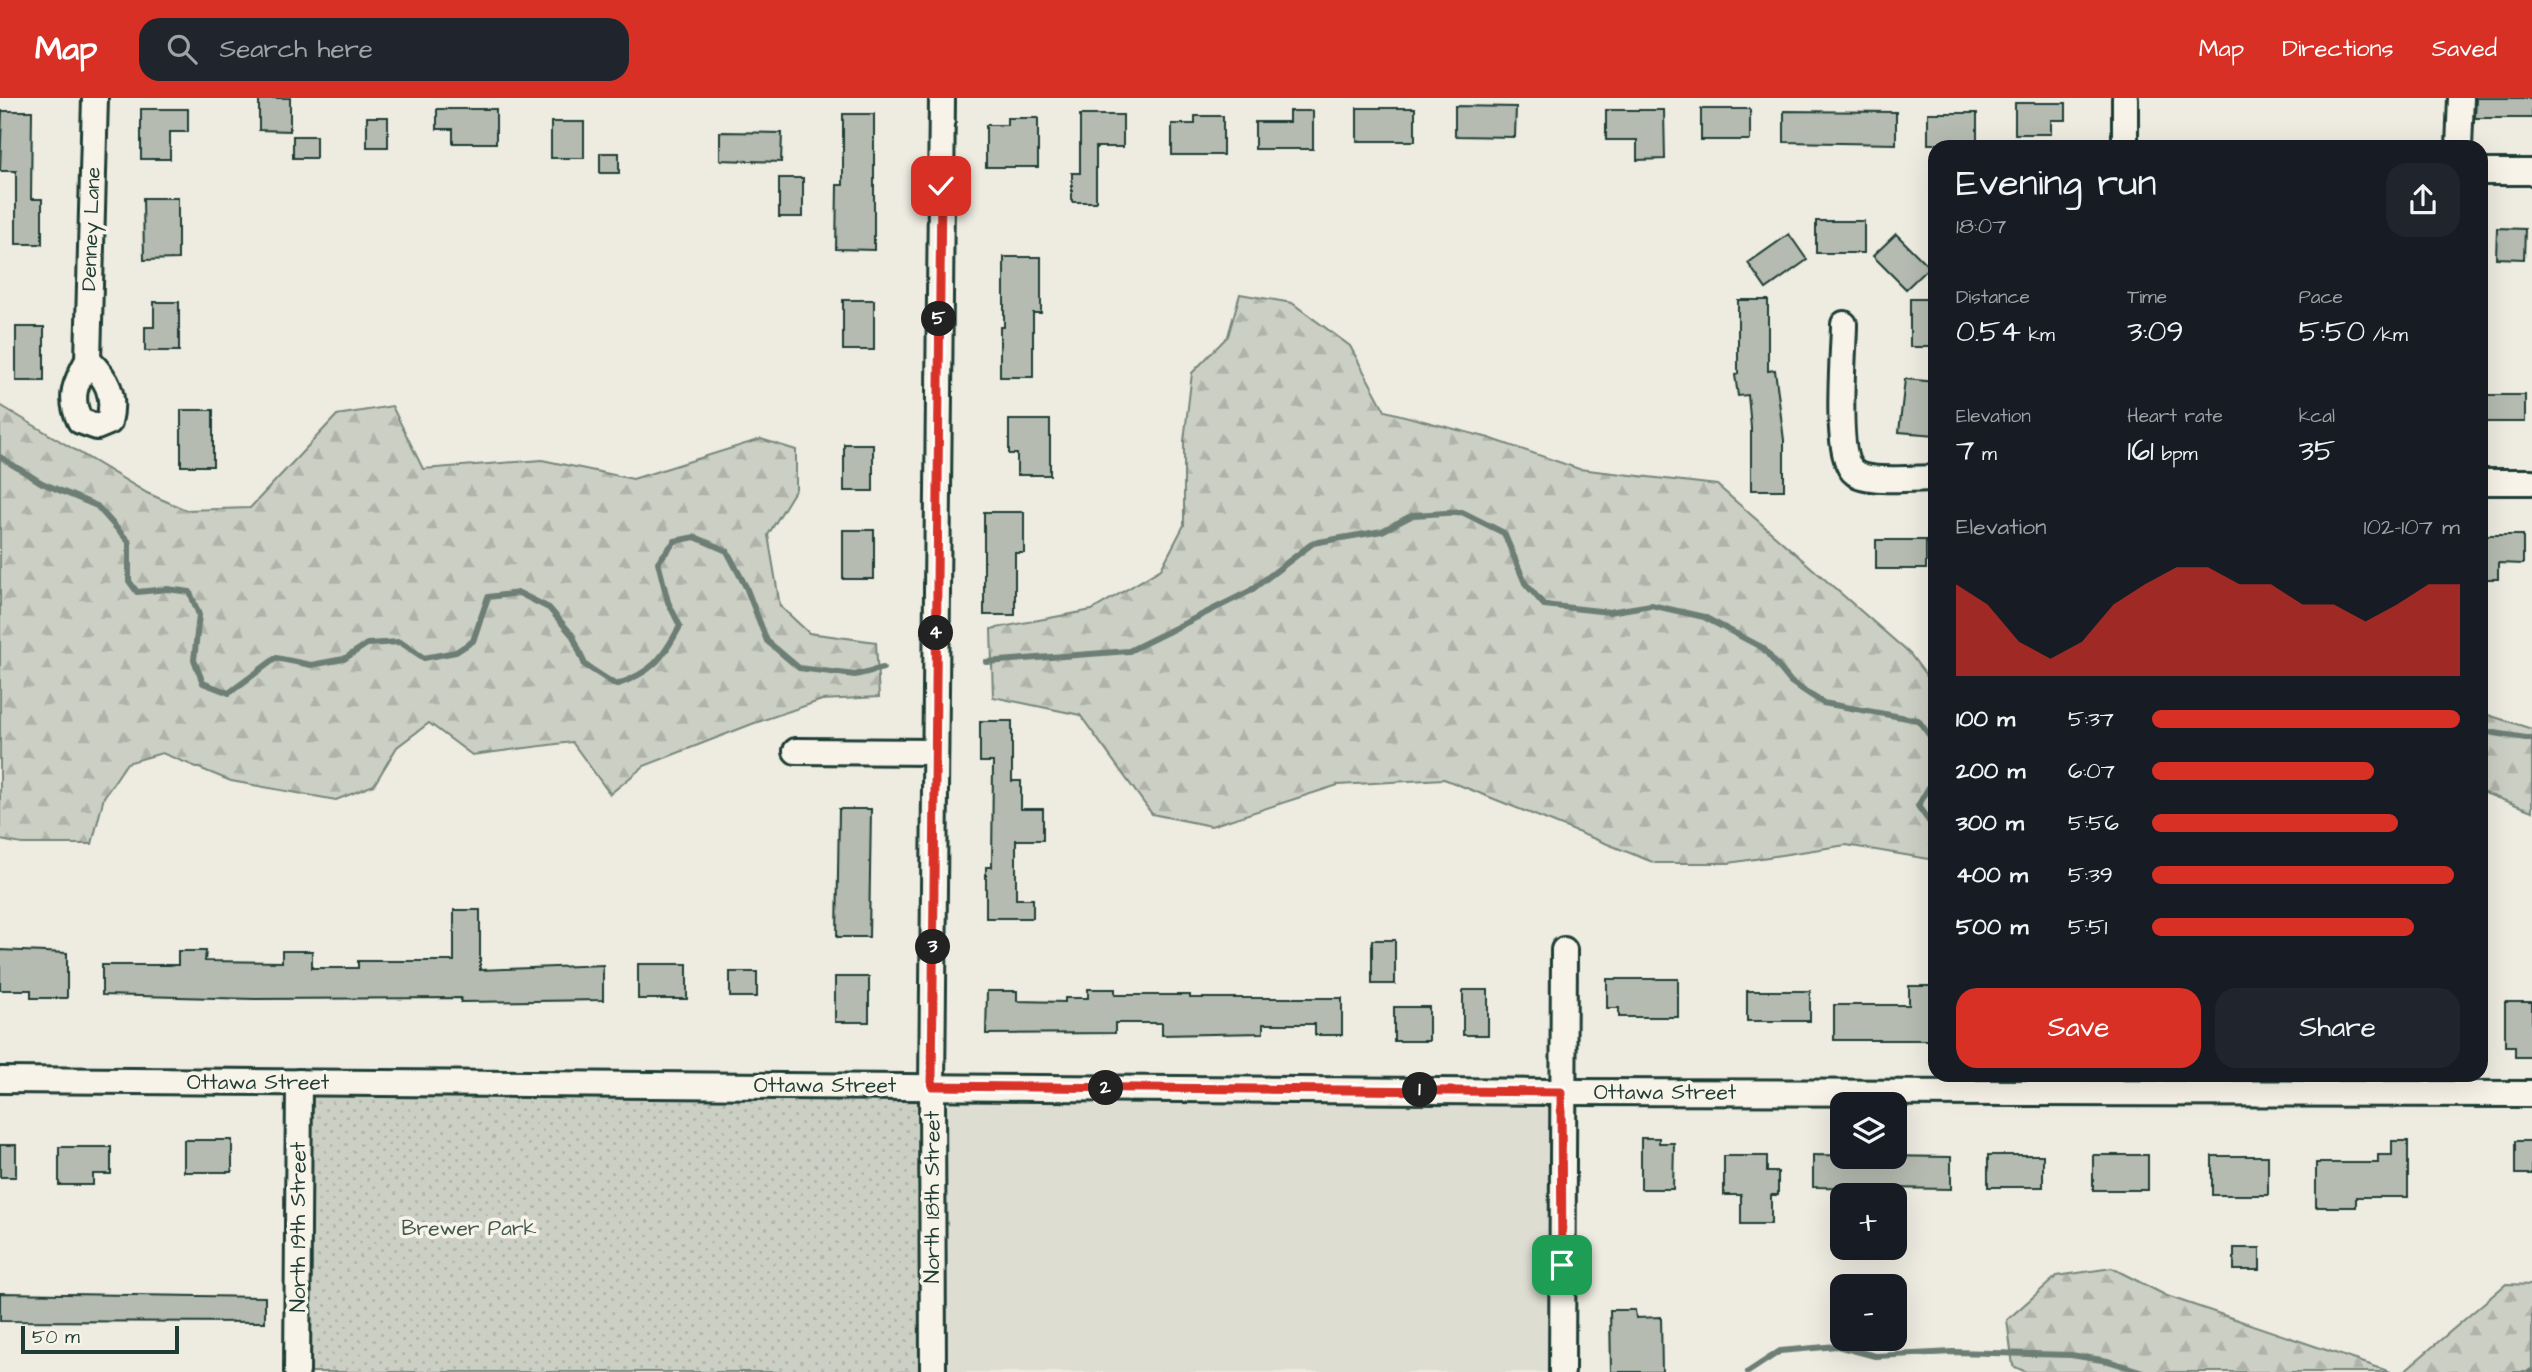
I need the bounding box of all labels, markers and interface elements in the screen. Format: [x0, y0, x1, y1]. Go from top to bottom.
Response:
search box [139, 18, 629, 81]
text: Map [35, 26, 97, 72]
icon: search [163, 30, 201, 68]
text: Search here [219, 31, 373, 67]
text: Map [2199, 32, 2244, 66]
text: Directions [2282, 32, 2394, 66]
text: Saved [2432, 32, 2497, 66]
pin [911, 156, 971, 216]
text: Evening run [1956, 158, 2157, 210]
button: share [2386, 163, 2460, 237]
street label: Denney Lane [74, 166, 110, 292]
icon: check [922, 167, 960, 205]
text: 18:07 [1956, 210, 2006, 242]
text: Distance [1956, 284, 2030, 311]
text: Time [2127, 284, 2167, 311]
text: Pace [2299, 284, 2343, 311]
pin: 5 [922, 302, 956, 336]
text: 5 [932, 305, 945, 332]
text: 0.54 [1956, 311, 2021, 353]
text: 3:09 [2127, 311, 2184, 353]
text: 5:50 [2299, 311, 2365, 353]
text: km [2021, 322, 2055, 349]
text: /km [2365, 322, 2408, 349]
text: Elevation [1956, 403, 2031, 430]
text: Heart rate [2127, 403, 2223, 430]
text: kcal [2299, 403, 2335, 430]
text: 7 [1956, 430, 1974, 472]
text: 161 [2127, 430, 2154, 472]
text: 35 [2299, 430, 2335, 472]
text: m [1974, 441, 1997, 468]
text: bpm [2154, 441, 2197, 468]
text: Elevation [1956, 511, 2047, 543]
text: 102–107 m [2364, 511, 2460, 543]
pin: 4 [918, 616, 954, 650]
text: 4 [929, 619, 942, 646]
text: 100 m [1956, 703, 2015, 735]
text: 5:37 [2068, 703, 2114, 735]
text: 200 m [1956, 755, 2025, 787]
text: 6:07 [2068, 755, 2115, 787]
text: 300 m [1956, 807, 2024, 839]
text: 5:56 [2068, 807, 2119, 839]
text: 400 m [1956, 859, 2028, 891]
text: 5:39 [2068, 859, 2113, 891]
text: 500 m [1956, 911, 2028, 943]
text: 5:51 [2068, 911, 2107, 943]
pin: 3 [916, 930, 950, 964]
text: 3 [928, 933, 937, 960]
button: Save [1956, 988, 2201, 1068]
button: Share [2215, 988, 2460, 1068]
street label: Ottawa Street [187, 1068, 330, 1097]
pin: 2 [1088, 1070, 1124, 1105]
street label: Ottawa Street [754, 1071, 897, 1100]
pin: 1 [1402, 1072, 1438, 1108]
text: 2 [1100, 1074, 1111, 1101]
text: 1 [1418, 1076, 1421, 1103]
street label: Ottawa Street [1594, 1078, 1737, 1107]
map controls [1830, 1092, 1907, 1351]
button: layers [1830, 1092, 1907, 1169]
street label: North 18th Street [918, 1110, 947, 1283]
street label: North 19th Street [284, 1141, 313, 1312]
button: + [1830, 1183, 1907, 1260]
park label: Brewer Park [402, 1214, 536, 1243]
pin [1532, 1235, 1592, 1295]
icon: arrive [1543, 1246, 1581, 1284]
button: − [1830, 1274, 1907, 1351]
scale bar [21, 1323, 178, 1355]
text: 50 m [32, 1324, 80, 1351]

